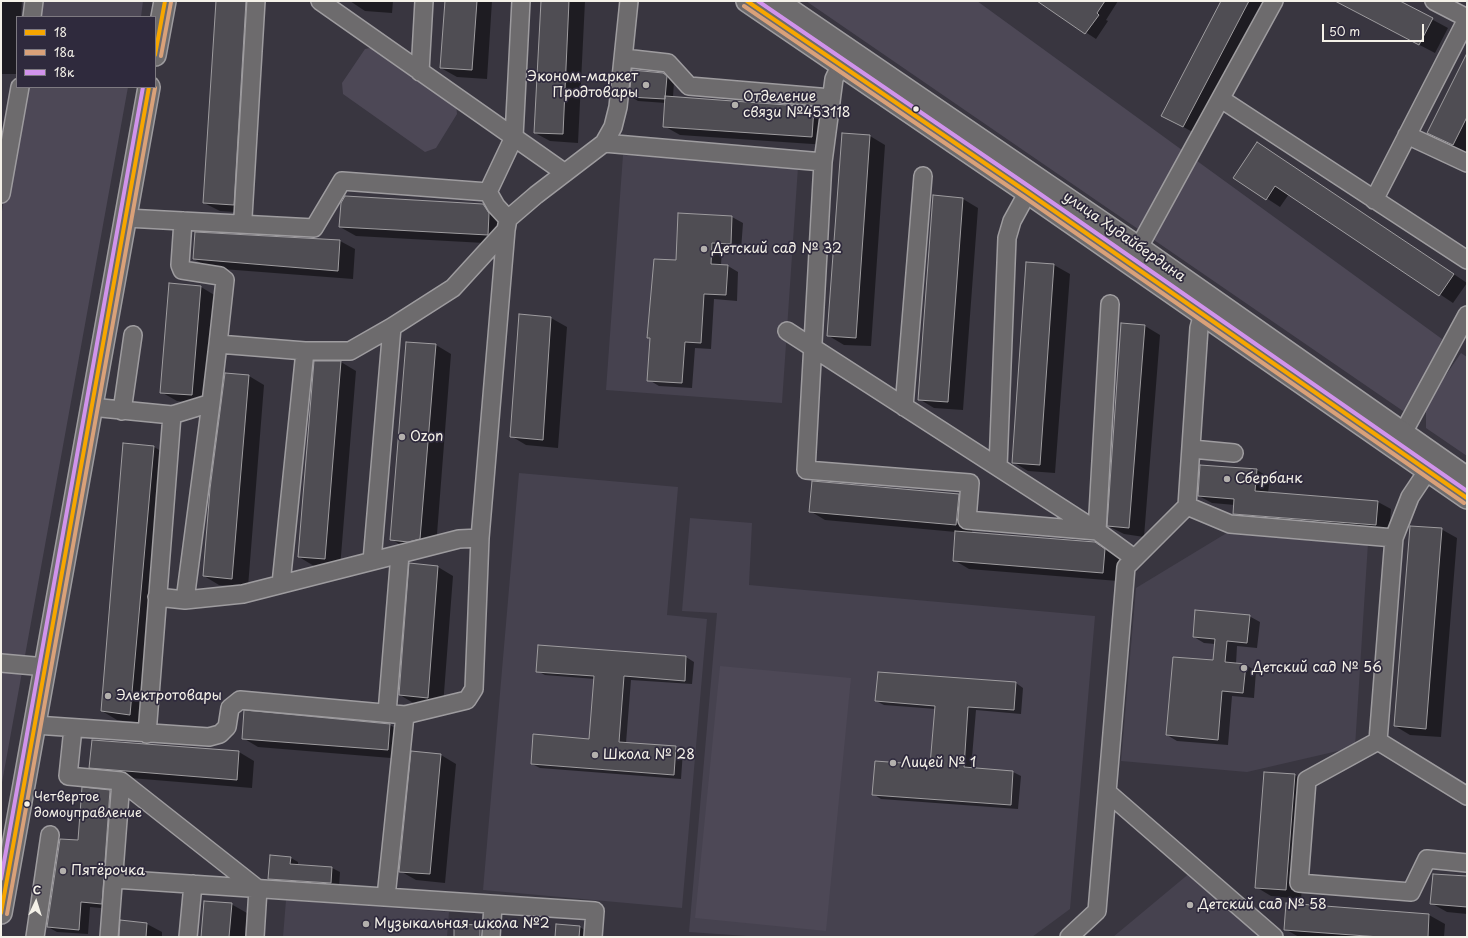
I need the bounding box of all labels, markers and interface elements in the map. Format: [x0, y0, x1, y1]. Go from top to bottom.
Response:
legend [16, 16, 156, 88]
scale bar [1324, 16, 1426, 42]
text: 50 m [1329, 22, 1360, 40]
text: 18 [54, 23, 67, 41]
text: 18а [54, 43, 74, 61]
text: 18к [54, 63, 74, 81]
place label: Эконом-маркет Продтовары [527, 69, 638, 102]
marker: Эконом-маркет Продтовары [641, 80, 651, 90]
place label: Отделение связи №453118 [743, 89, 851, 122]
marker: Отделение связи №453118 [730, 100, 740, 110]
unlabelled marker [911, 104, 921, 114]
street label: улица Худайбердина [1060, 188, 1188, 286]
place label: Детский сад № 32 [712, 241, 842, 257]
marker: Детский сад № 32 [699, 244, 709, 254]
place label: Ozon [410, 429, 443, 445]
marker: Ozon [397, 432, 407, 442]
place label: Сбербанк [1235, 471, 1303, 487]
marker: Сбербанк [1222, 474, 1232, 484]
place label: Детский сад № 56 [1252, 660, 1382, 676]
marker: Детский сад № 56 [1239, 663, 1249, 673]
place label: Электротовары [116, 688, 222, 704]
marker: Электротовары [103, 691, 113, 701]
place label: Школа № 28 [603, 747, 695, 763]
marker: Школа № 28 [590, 750, 600, 760]
place label: Лицей № 1 [901, 755, 976, 771]
marker: Лицей № 1 [888, 758, 898, 768]
place label: Четвертое домоуправление [34, 789, 142, 820]
marker: Четвертое домоуправление [22, 799, 32, 809]
place label: Пятёрочка [71, 863, 145, 879]
marker: Пятёрочка [58, 866, 68, 876]
text: С [32, 881, 42, 898]
north arrow [16, 882, 56, 922]
place label: Детский сад № 58 [1198, 897, 1327, 913]
marker: Детский сад № 58 [1185, 900, 1195, 910]
place label: Музыкальная школа №2 [374, 916, 550, 932]
marker: Музыкальная школа №2 [361, 919, 371, 929]

